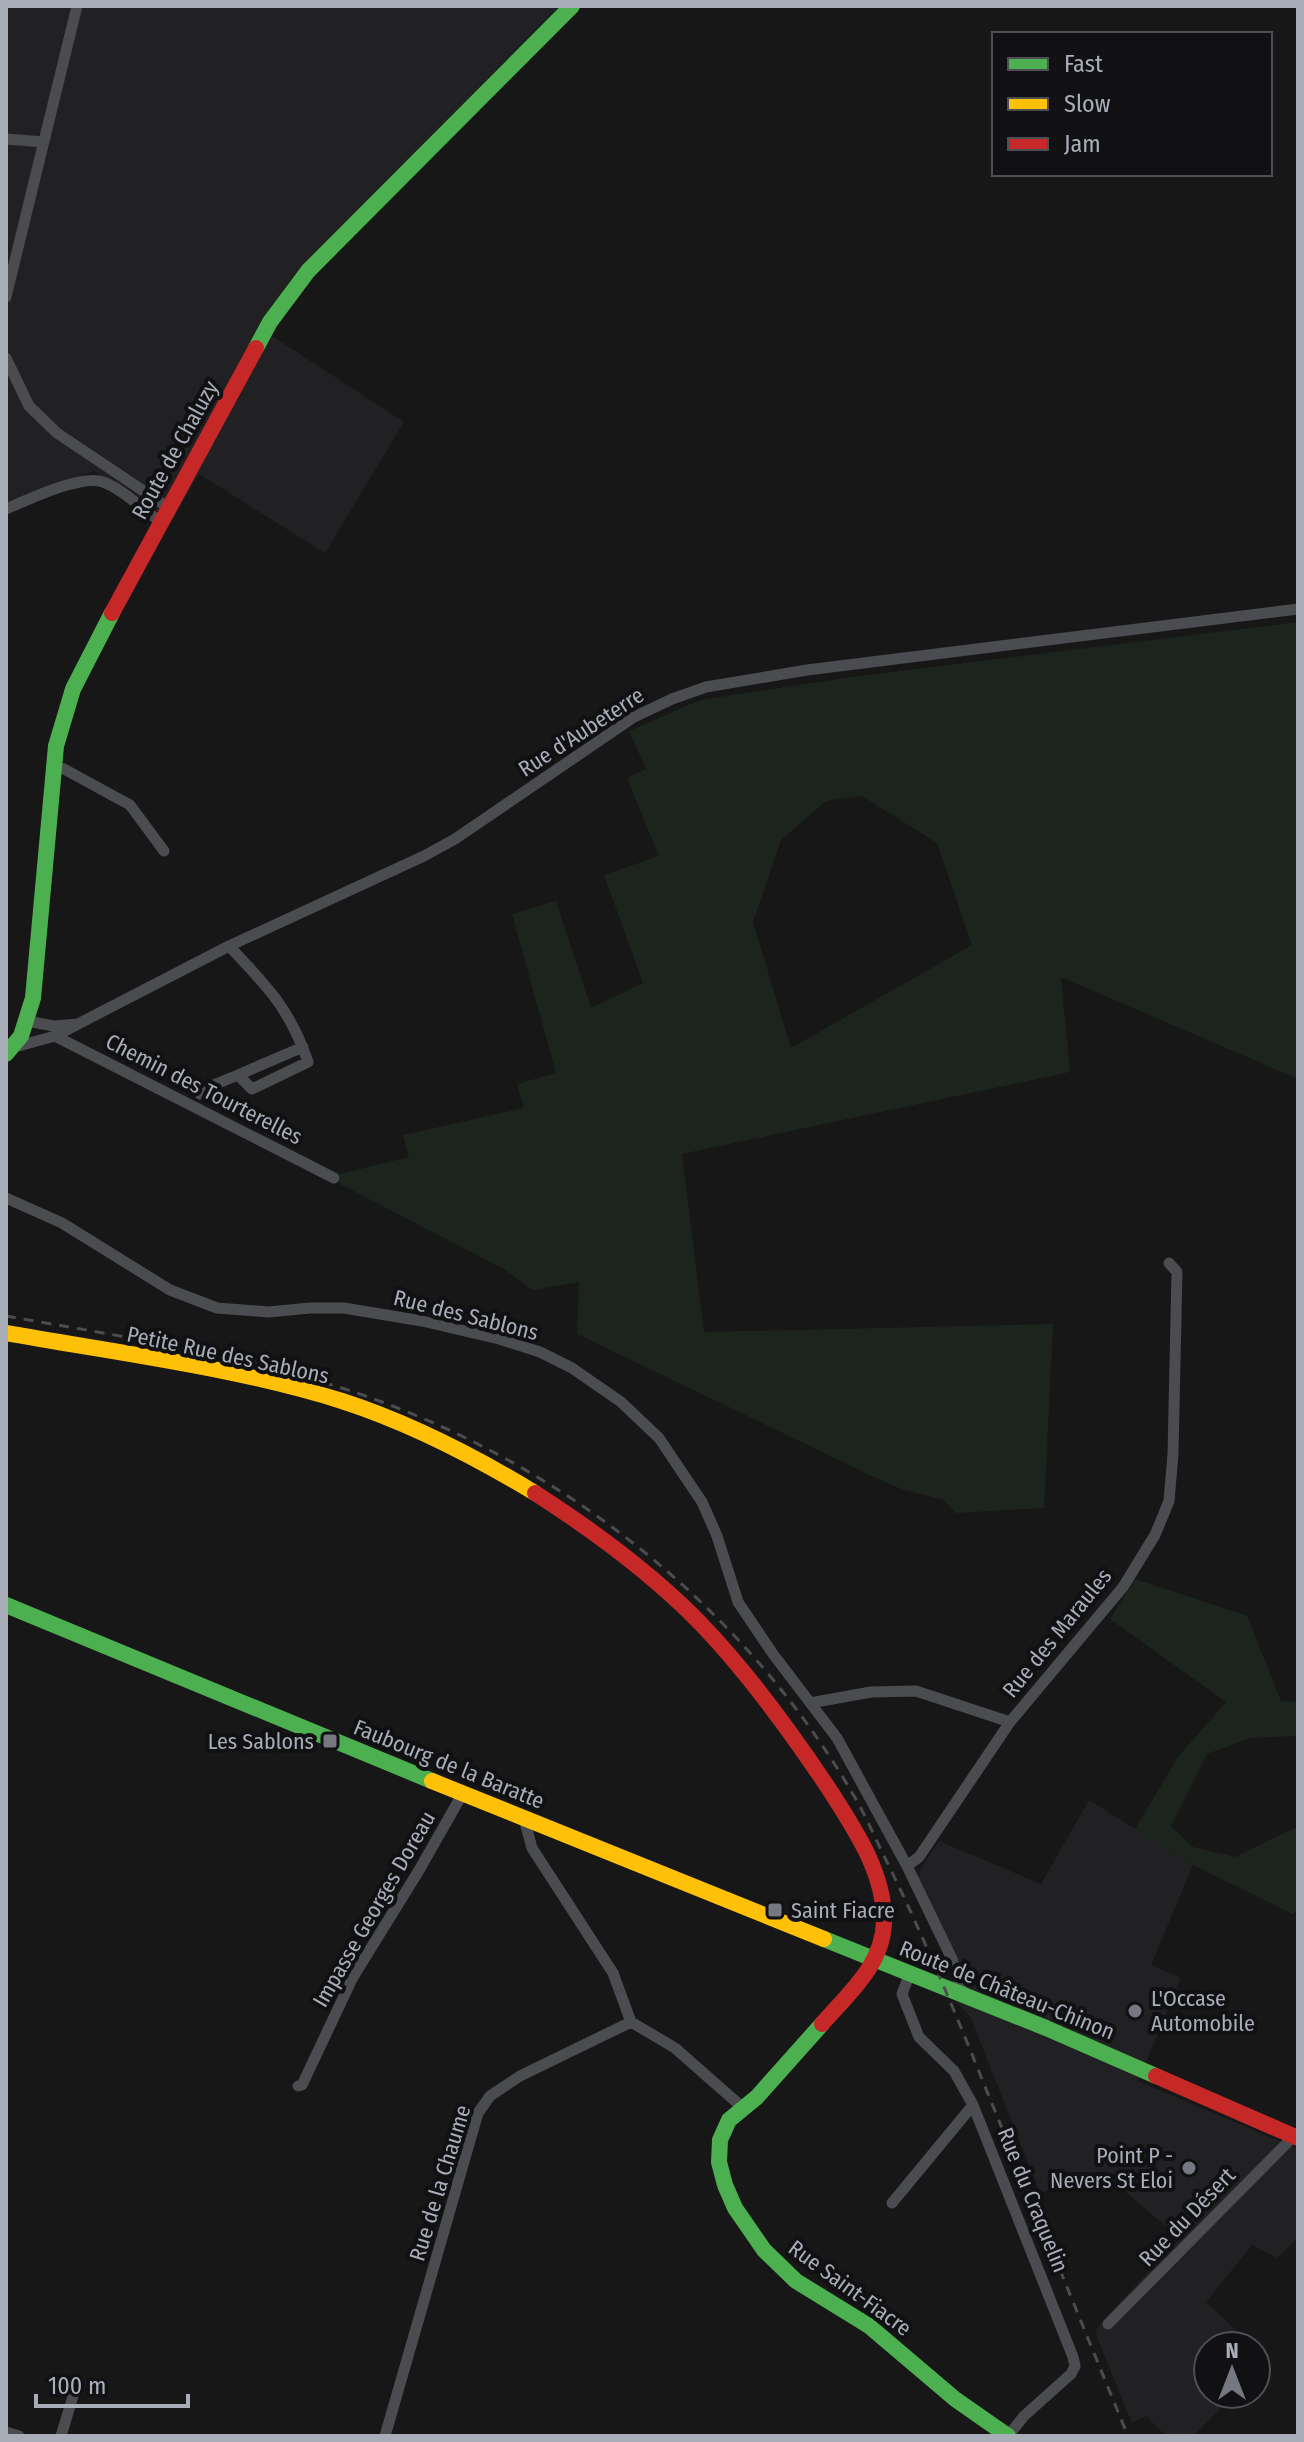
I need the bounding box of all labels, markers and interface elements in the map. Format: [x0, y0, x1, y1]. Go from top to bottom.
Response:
legend [992, 32, 1272, 176]
text: Fast [1064, 50, 1103, 78]
text: Slow [1064, 90, 1111, 118]
text: Jam [1064, 130, 1101, 158]
street label: Route de Chaluzy [126, 376, 224, 524]
street label: Rue d'Aubeterre [513, 681, 649, 783]
street label: Chemin des Tourterelles [101, 1028, 307, 1150]
street label: Rue des Sablons [391, 1284, 541, 1346]
street label: Petite Rue des Sablons [125, 1320, 331, 1390]
street label: Rue des Maraules [997, 1563, 1117, 1703]
street label: Faubourg de la Baratte [350, 1713, 548, 1815]
place label: Les Sablons [208, 1728, 314, 1755]
marker: Les Sablons [321, 1732, 339, 1750]
street label: Impasse Georges Doreau [307, 1806, 441, 2012]
place label: Saint Fiacre [791, 1897, 895, 1924]
marker: Saint Fiacre [766, 1901, 784, 1919]
street label: Route de Château-Chinon [896, 1934, 1118, 2046]
place label: L'Occase Automobile [1151, 1985, 1255, 2037]
marker: L'Occase Automobile [1126, 2002, 1144, 2020]
street label: Rue de la Chaume [403, 2102, 477, 2264]
street label: Rue du Craquelin [992, 2124, 1074, 2276]
place label: Point P - Nevers St Eloi [1050, 2142, 1173, 2194]
marker: Point P - Nevers St Eloi [1180, 2159, 1198, 2177]
street label: Rue du Désert [1133, 2161, 1241, 2272]
street label: Rue Saint-Fiacre [783, 2234, 917, 2342]
north arrow [1192, 2330, 1272, 2410]
text: N [1225, 2337, 1239, 2364]
scale bar [36, 2358, 188, 2408]
text: 100 m [48, 2372, 106, 2400]

